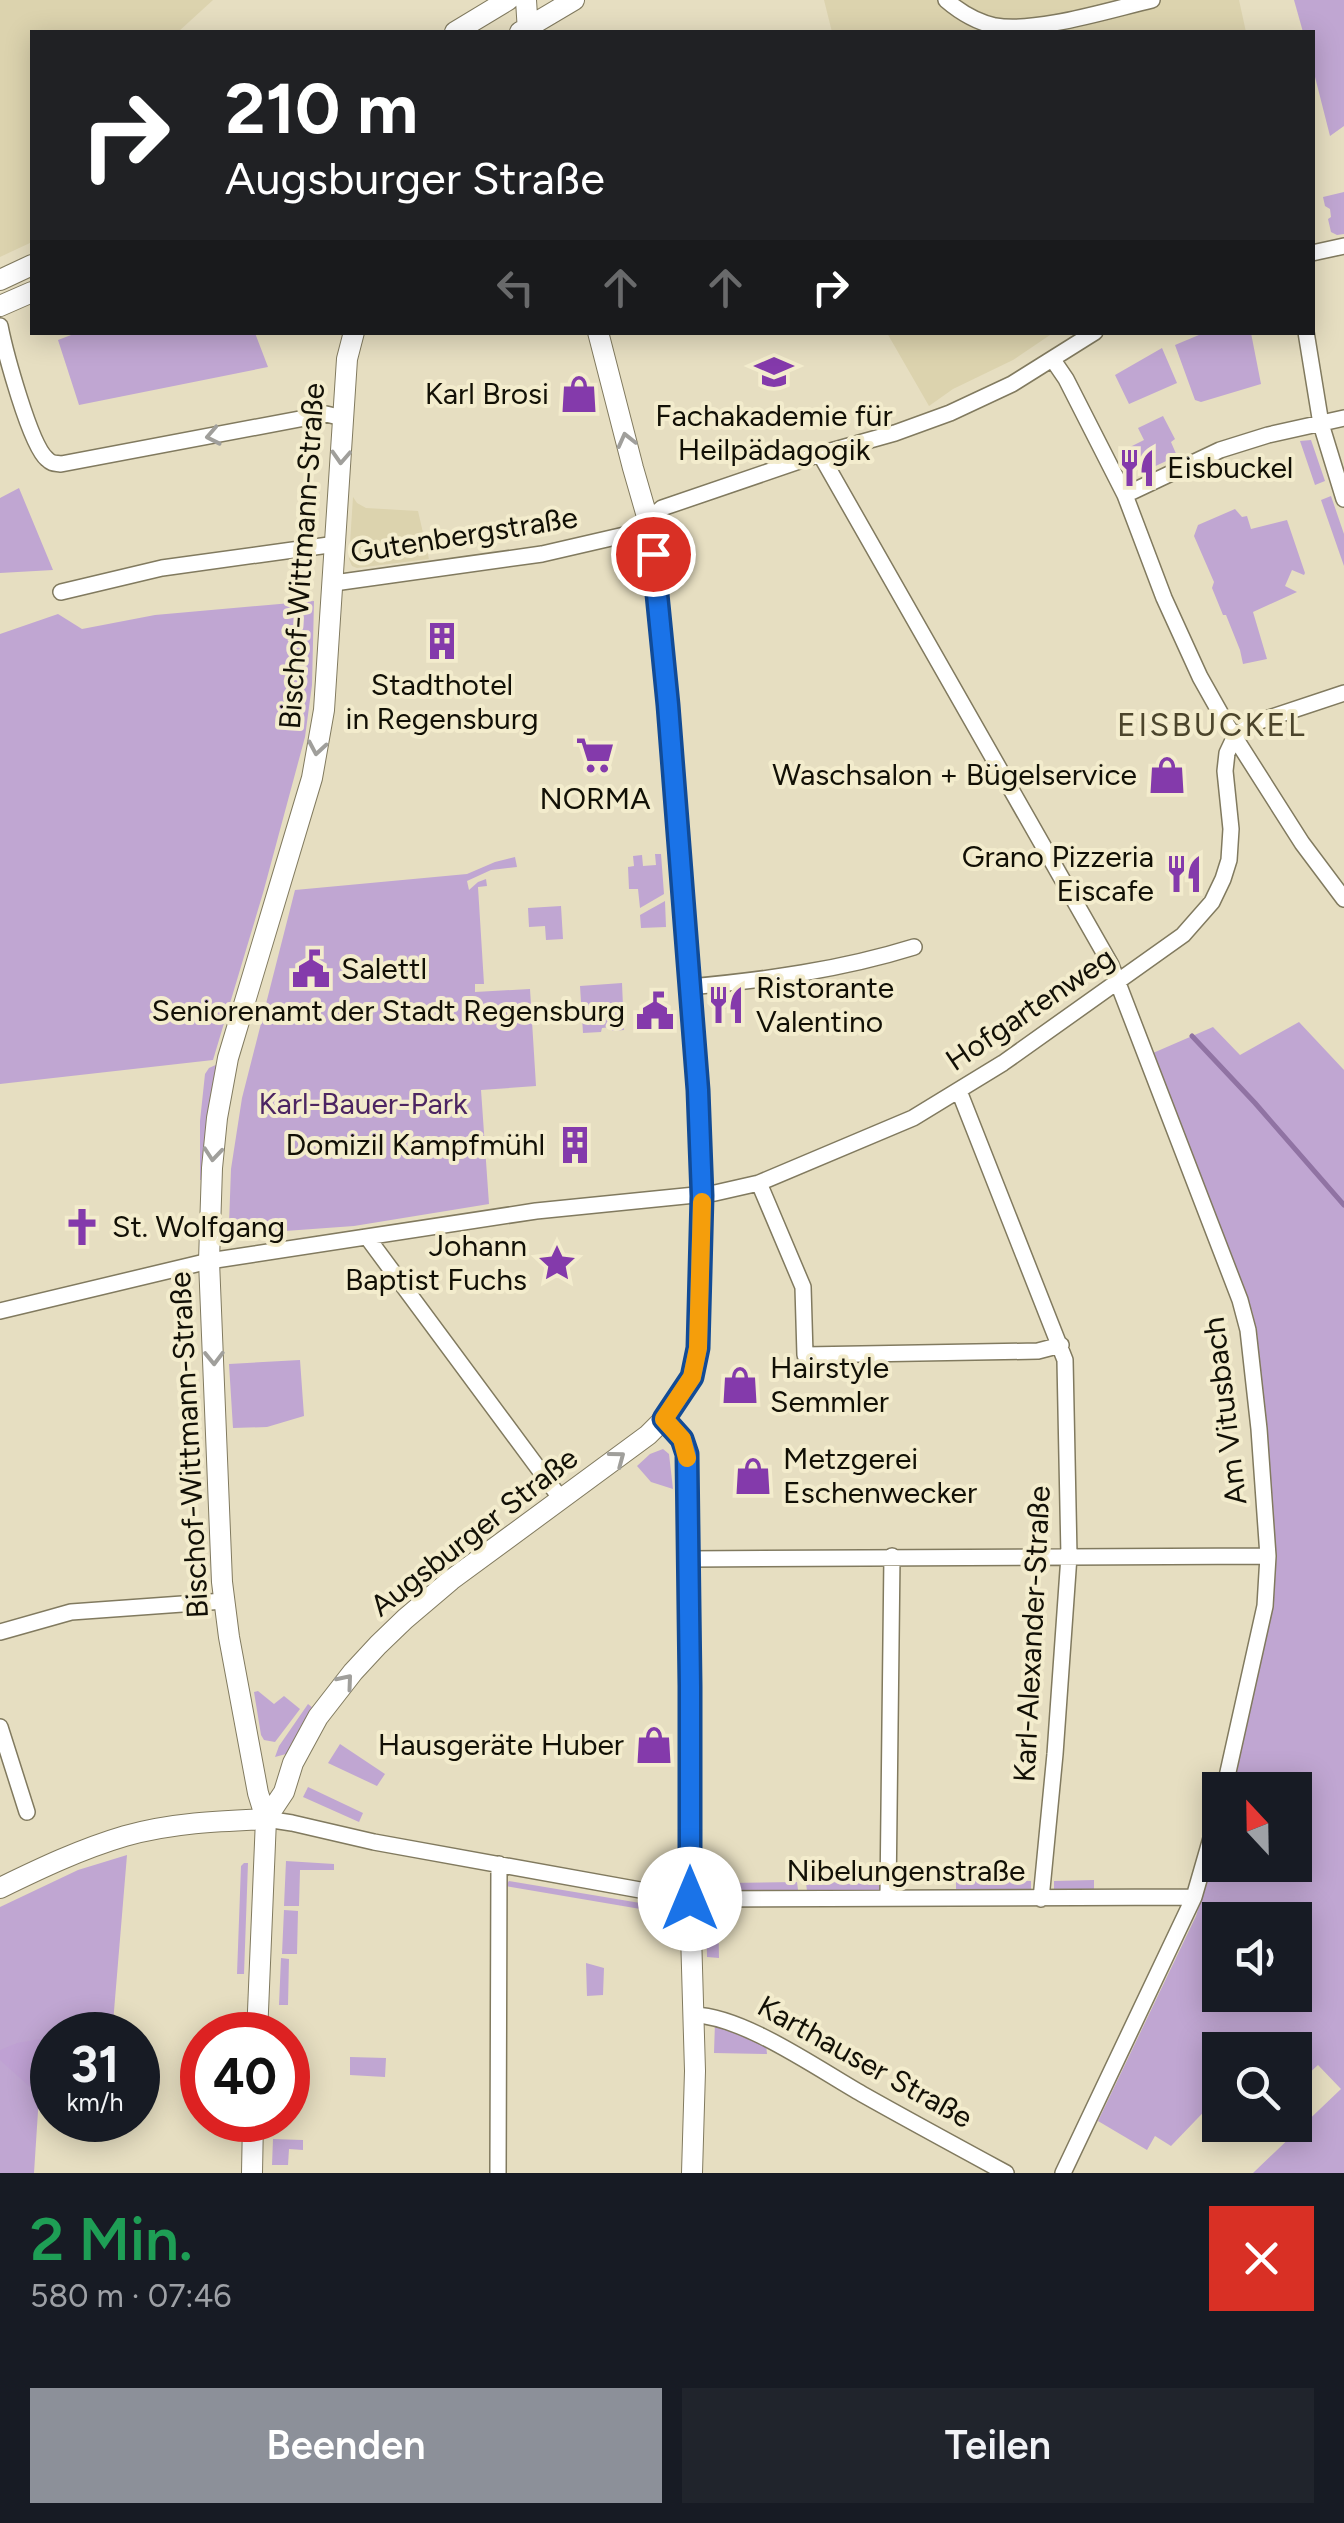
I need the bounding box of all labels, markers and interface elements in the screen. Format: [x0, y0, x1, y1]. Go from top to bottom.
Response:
text: 210 m [225, 66, 418, 151]
icon: right [60, 70, 190, 200]
text: Augsburger Straße [225, 151, 605, 205]
icon: left [488, 260, 543, 315]
icon: ahead [593, 260, 648, 315]
icon: ahead [698, 260, 753, 315]
icon: right [803, 260, 858, 315]
school or university icon: Fachakademie für Heilpädagogik [753, 351, 795, 393]
shop icon: Karl Brosi [558, 373, 600, 415]
place label: Karl Brosi [425, 375, 549, 412]
street label: Bischof-Wittmann-Straße [271, 382, 332, 730]
place label: Fachakademie für Heilpädagogik [655, 397, 893, 468]
one-way arrow [205, 425, 222, 446]
one-way arrow [616, 432, 637, 449]
restaurant icon: Eisbuckel [1116, 447, 1158, 489]
one-way arrow [331, 449, 352, 465]
place label: Eisbuckel [1167, 449, 1293, 486]
street label: Gutenbergstraße [348, 498, 580, 571]
pin [611, 512, 696, 597]
icon: arrive [626, 527, 681, 582]
building icon: Stadthotel in Regensburg [421, 620, 463, 662]
place label: Stadthotel in Regensburg [345, 666, 539, 737]
district label: EISBUCKEL [1117, 706, 1307, 744]
supermarket icon: NORMA [574, 734, 616, 776]
one-way arrow [307, 740, 328, 756]
shop icon: Waschsalon + Bügelservice [1146, 754, 1188, 796]
place label: Waschsalon + Bügelservice [772, 756, 1137, 793]
place label: NORMA [540, 780, 651, 817]
place label: Grano Pizzeria Eiscafe [962, 838, 1154, 909]
restaurant icon: Grano Pizzeria Eiscafe [1163, 853, 1205, 895]
street label: Hofgartenweg [938, 939, 1121, 1079]
public building icon: Salettl [290, 948, 332, 990]
place label: Salettl [341, 950, 427, 987]
place label: Ristorante Valentino [756, 969, 894, 1040]
restaurant icon: Ristorante Valentino [705, 984, 747, 1026]
public building icon: Seniorenamt der Stadt Regensburg [634, 990, 676, 1032]
place label: Seniorenamt der Stadt Regensburg [151, 992, 625, 1029]
park label: Karl-Bauer-Park [258, 1085, 468, 1122]
building icon: Domizil Kampfmühl [554, 1124, 596, 1166]
place label: Domizil Kampfmühl [285, 1126, 545, 1163]
one-way arrow [203, 1147, 225, 1163]
church icon: St. Wolfgang [61, 1206, 103, 1248]
place label: St. Wolfgang [112, 1208, 285, 1245]
place label: Johann Baptist Fuchs [345, 1227, 527, 1298]
place icon: Johann Baptist Fuchs [536, 1242, 578, 1284]
street label: Bischof-Wittmann-Straße [161, 1271, 216, 1619]
street label: Am Vitusbach [1195, 1315, 1254, 1507]
place label: Hairstyle Semmler [770, 1349, 889, 1420]
one-way arrow [203, 1352, 225, 1367]
shop icon: Hairstyle Semmler [719, 1364, 761, 1406]
street label: Augsburger Straße [363, 1439, 585, 1624]
place label: Metzgerei Eschenwecker [783, 1440, 977, 1511]
one-way arrow [607, 1452, 625, 1470]
shop icon: Metzgerei Eschenwecker [732, 1455, 774, 1497]
street label: Karl-Alexander-Straße [1005, 1485, 1058, 1783]
one-way arrow [334, 1675, 352, 1693]
shop icon: Hausgeräte Huber [633, 1724, 675, 1766]
place label: Hausgeräte Huber [378, 1726, 624, 1763]
north arrow [1202, 1772, 1312, 1882]
map controls [1202, 1772, 1312, 2142]
position arrow [638, 1847, 742, 1951]
street label: Nibelungenstraße [786, 1852, 1026, 1889]
button: sound [1202, 1902, 1312, 2012]
street label: Karthauser Straße [751, 1987, 979, 2136]
speed limit sign: 40 [180, 2012, 310, 2142]
button: search [1202, 2032, 1312, 2142]
text: 31 [71, 2034, 119, 2095]
text: km/h [66, 2087, 124, 2117]
text: 2 Min. [30, 2203, 193, 2275]
button: close [1209, 2206, 1314, 2311]
text: 580 m · 07:46 [30, 2277, 231, 2315]
button: Beenden [30, 2388, 662, 2503]
button: Teilen [682, 2388, 1314, 2503]

